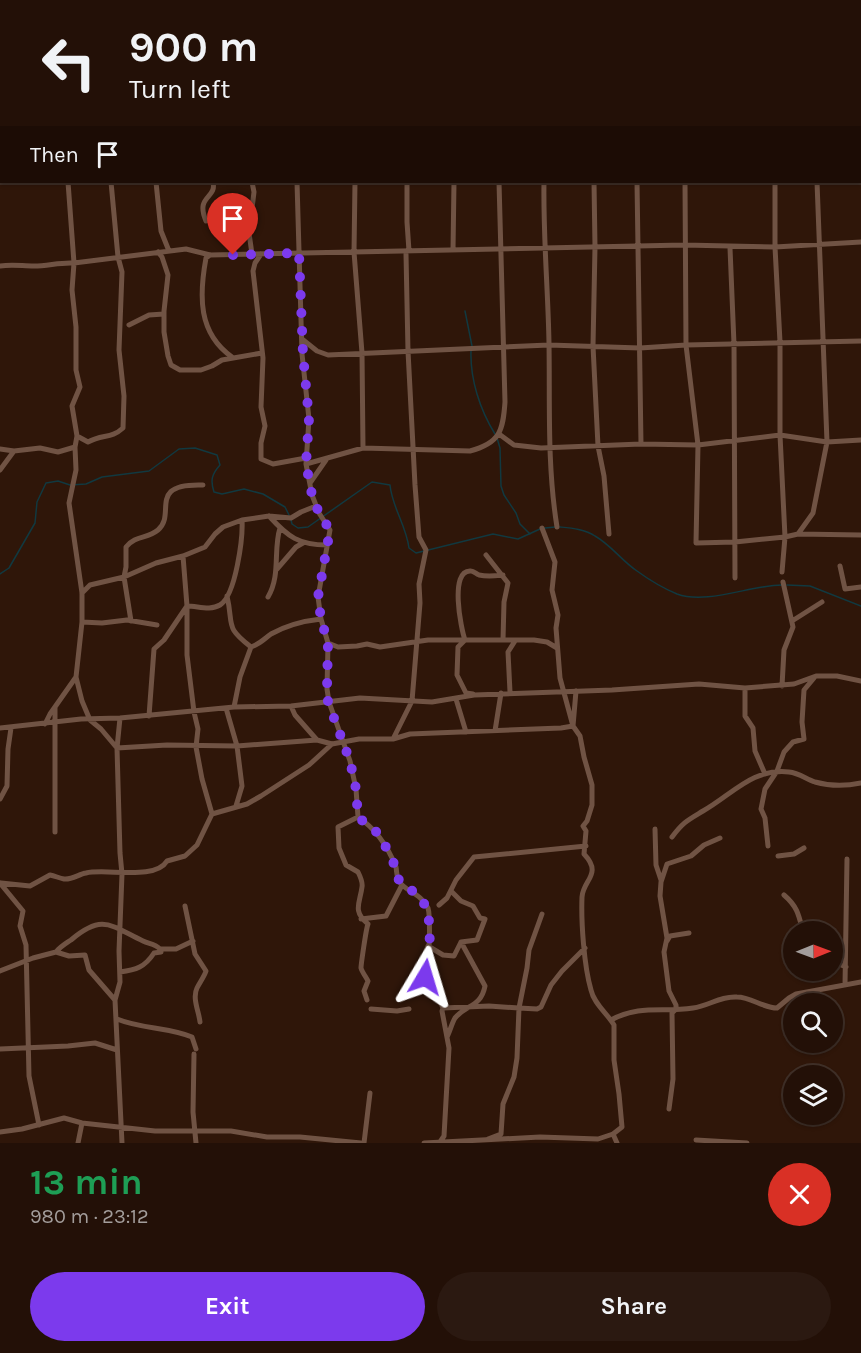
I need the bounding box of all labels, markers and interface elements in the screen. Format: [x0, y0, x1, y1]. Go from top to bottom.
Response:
text: 900 m [129, 22, 258, 72]
icon: left [30, 24, 108, 102]
text: Turn left [129, 73, 230, 105]
icon: arrive [91, 138, 124, 171]
text: Then [30, 142, 79, 168]
pin [207, 193, 258, 255]
icon: arrive [216, 202, 249, 235]
north arrow [783, 921, 843, 981]
map controls [783, 921, 843, 1125]
position arrow [393, 945, 457, 1009]
button: search [783, 993, 843, 1053]
button: layers [783, 1065, 843, 1125]
text: 13 min [30, 1161, 143, 1203]
button: close [768, 1163, 831, 1226]
text: 980 m · 23:12 [30, 1205, 149, 1228]
button: Exit [30, 1272, 425, 1341]
button: Share [437, 1272, 831, 1341]

